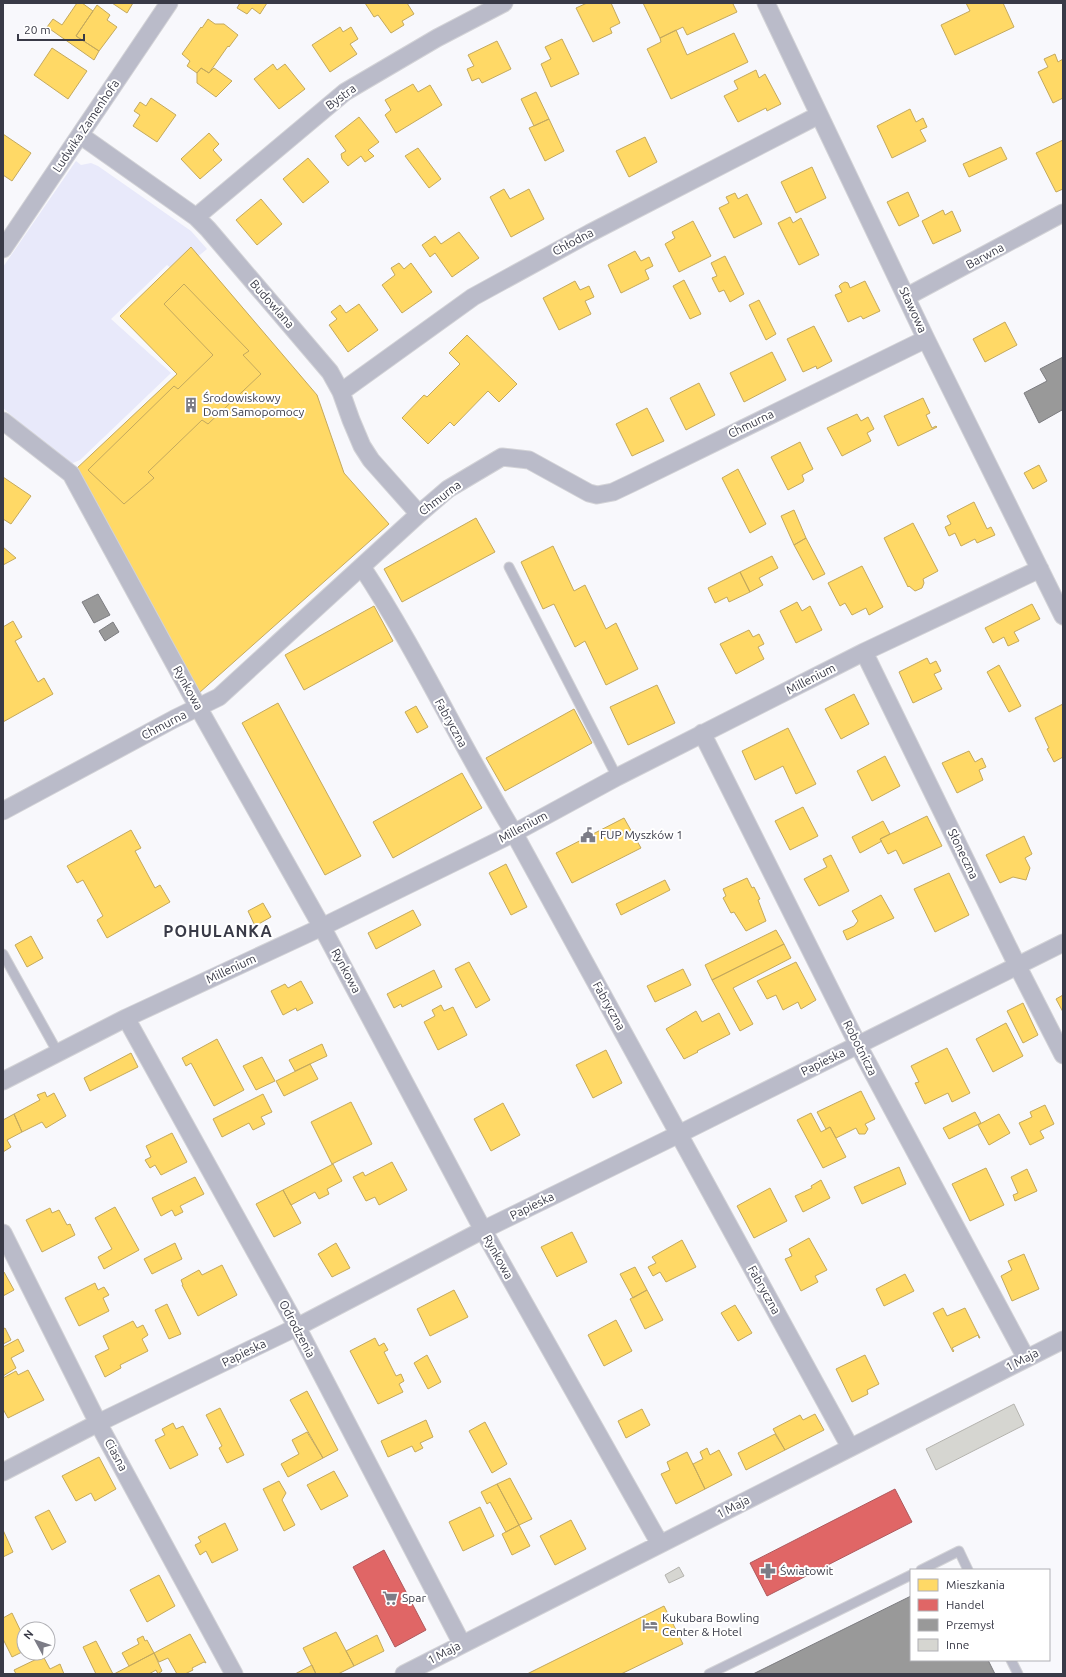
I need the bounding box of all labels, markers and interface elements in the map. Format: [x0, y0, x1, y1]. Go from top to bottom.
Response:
scale bar [18, 16, 84, 42]
text: 20 m [24, 23, 51, 36]
street label: Ludwika Zamenhofa [50, 77, 121, 174]
street label: Bystra [323, 81, 358, 112]
street label: Chłodna [550, 225, 595, 258]
street label: Barwna [964, 240, 1006, 271]
street label: Budowlana [248, 277, 297, 331]
street label: Stawowa [897, 285, 930, 335]
place label: Środowiskowy Dom Samopomocy [203, 391, 305, 418]
building icon: Środowiskowy Dom Samopomocy [182, 396, 200, 414]
street label: Chmurna [726, 407, 776, 440]
street label: Chmurna [416, 478, 463, 518]
street label: Millenium [784, 661, 837, 696]
street label: Rynkowa [171, 663, 206, 712]
street label: Fabryczna [433, 696, 470, 749]
street label: Chmurna [139, 707, 188, 742]
street label: Millenium [496, 808, 549, 845]
public building icon: FUP Myszków 1 [579, 826, 597, 844]
street label: Słoneczna [946, 827, 981, 881]
place label: FUP Myszków 1 [600, 828, 683, 841]
district label: POHULANKA [163, 922, 273, 940]
street label: Rynkowa [329, 946, 364, 995]
street label: Millenium [204, 951, 258, 986]
street label: Fabryczna [591, 979, 628, 1032]
street label: Robotnicza [841, 1018, 880, 1078]
street label: Papieska [799, 1045, 847, 1078]
street label: Papieska [508, 1189, 556, 1222]
street label: Rynkowa [481, 1232, 516, 1281]
street label: Fabryczna [746, 1263, 783, 1316]
street label: Odrodzenia [277, 1298, 318, 1360]
street label: Papieska [220, 1336, 268, 1369]
street label: 1 Maja [1003, 1346, 1040, 1373]
street label: Ciasna [103, 1436, 130, 1473]
street label: 1 Maja [714, 1493, 751, 1520]
pharmacy icon: Światowit [759, 1562, 777, 1580]
place label: Światowit [780, 1564, 834, 1577]
legend [910, 1569, 1050, 1661]
text: Mieszkania [946, 1578, 1005, 1591]
supermarket icon: Spar [381, 1589, 399, 1607]
place label: Spar [402, 1591, 426, 1604]
text: Handel [946, 1598, 984, 1611]
place label: Kukubara Bowling Center & Hotel [662, 1611, 759, 1638]
hotel icon: Kukubara Bowling Center & Hotel [641, 1616, 659, 1634]
text: Przemysł [946, 1618, 995, 1631]
north arrow [16, 1621, 56, 1661]
text: N [21, 1628, 36, 1642]
text: Inne [946, 1638, 969, 1651]
street label: 1 Maja [425, 1639, 462, 1666]

